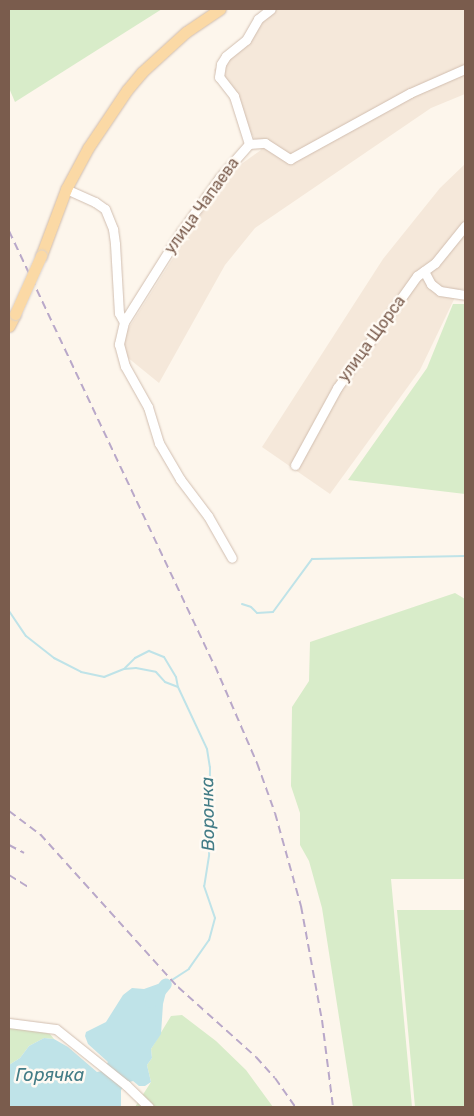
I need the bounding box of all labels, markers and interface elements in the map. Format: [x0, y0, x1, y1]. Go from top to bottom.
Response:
street label: улица Чапаева [161, 154, 243, 258]
street label: улица Щорса [334, 292, 410, 386]
water label: Воронка [197, 777, 219, 851]
water label: Горячка [16, 1064, 84, 1086]

